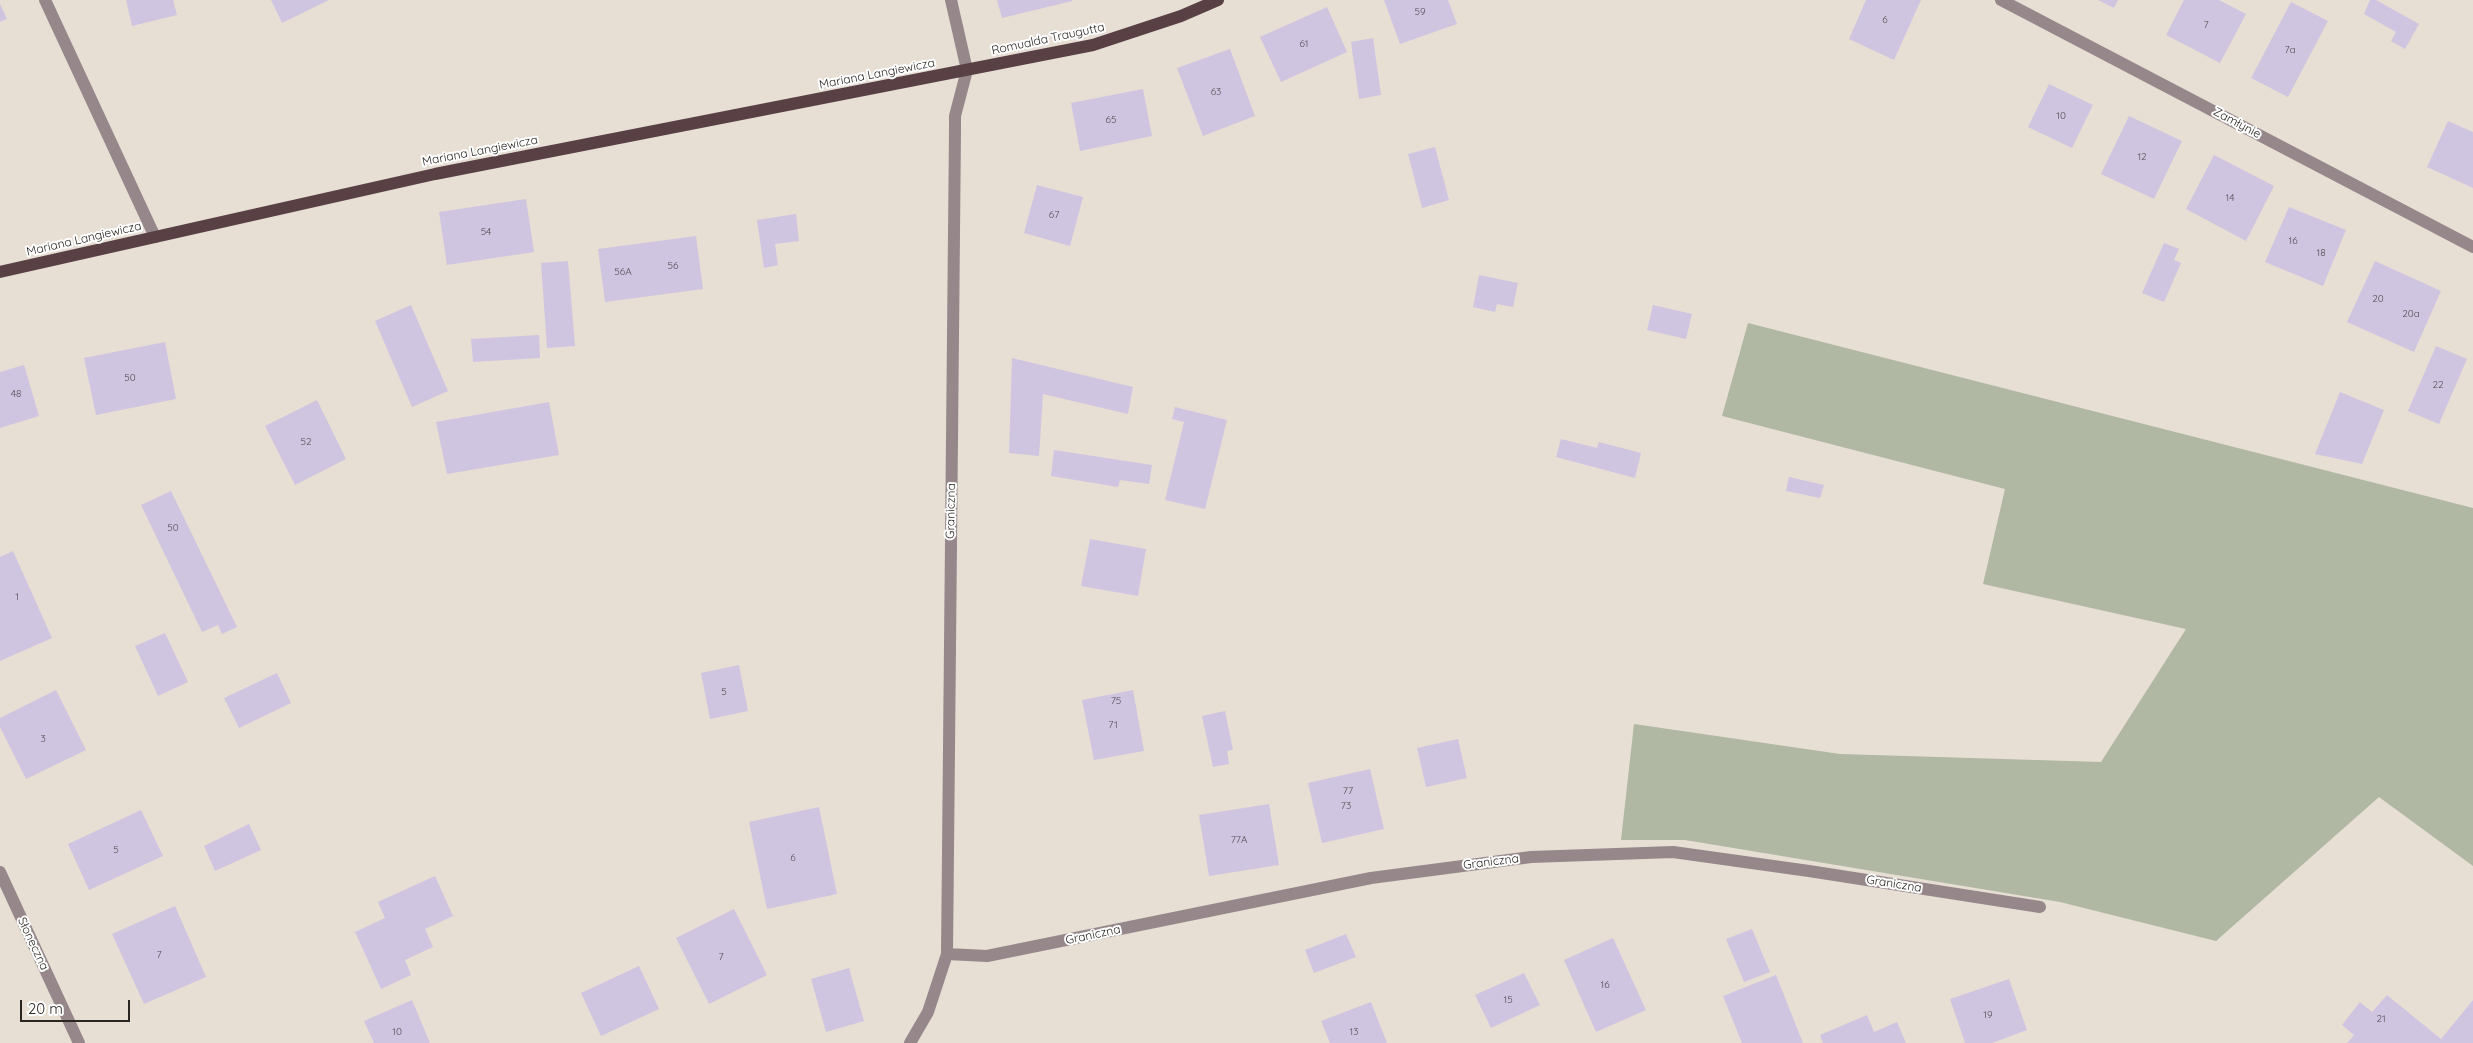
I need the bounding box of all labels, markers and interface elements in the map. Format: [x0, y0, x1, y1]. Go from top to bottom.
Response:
house number: 59 [1414, 6, 1426, 18]
house number: 6 [1882, 14, 1888, 26]
house number: 7 [2203, 19, 2209, 31]
street label: Romualda Traugutta [990, 20, 1106, 58]
house number: 61 [1299, 38, 1309, 50]
house number: 7a [2284, 44, 2296, 56]
street label: Mariana Langiewicza [818, 56, 936, 92]
house number: 63 [1211, 86, 1221, 98]
street label: Zamłynie [2211, 104, 2263, 142]
house number: 10 [2056, 110, 2066, 122]
house number: 65 [1106, 114, 1116, 126]
street label: Mariana Langiewicza [421, 133, 539, 169]
house number: 12 [2137, 151, 2147, 163]
house number: 14 [2226, 192, 2234, 204]
house number: 67 [1049, 209, 1059, 221]
street label: Mariana Langiewicza [25, 219, 143, 259]
house number: 54 [481, 226, 491, 238]
house number: 16 [2288, 235, 2298, 247]
house number: 18 [2316, 247, 2326, 259]
house number: 56 [668, 260, 678, 272]
house number: 56A [614, 266, 632, 278]
house number: 20 [2372, 293, 2384, 305]
house number: 20a [2402, 308, 2420, 320]
house number: 50 [124, 372, 136, 384]
house number: 22 [2432, 379, 2444, 391]
house number: 48 [11, 388, 21, 400]
house number: 52 [301, 436, 311, 448]
street label: Graniczna [943, 483, 959, 539]
house number: 50 [167, 522, 179, 534]
house number: 1 [15, 591, 19, 603]
house number: 5 [721, 686, 727, 698]
house number: 75 [1111, 695, 1121, 707]
house number: 71 [1108, 719, 1118, 731]
house number: 3 [40, 733, 46, 745]
house number: 77 [1343, 785, 1353, 797]
house number: 73 [1341, 800, 1351, 812]
house number: 77A [1231, 834, 1247, 846]
house number: 5 [113, 844, 119, 856]
street label: Graniczna [1462, 851, 1520, 873]
house number: 6 [790, 852, 796, 864]
street label: Graniczna [1865, 873, 1923, 895]
street label: Słoneczna [15, 915, 51, 973]
street label: Graniczna [1064, 922, 1122, 948]
house number: 7 [156, 949, 162, 961]
house number: 7 [718, 951, 724, 963]
house number: 16 [1600, 979, 1610, 991]
scale bar [22, 990, 132, 1022]
house number: 15 [1503, 994, 1513, 1006]
text: 20 m [28, 999, 63, 1018]
house number: 19 [1983, 1009, 1993, 1021]
house number: 21 [2376, 1013, 2386, 1025]
house number: 10 [392, 1026, 402, 1038]
house number: 13 [1350, 1026, 1358, 1038]

